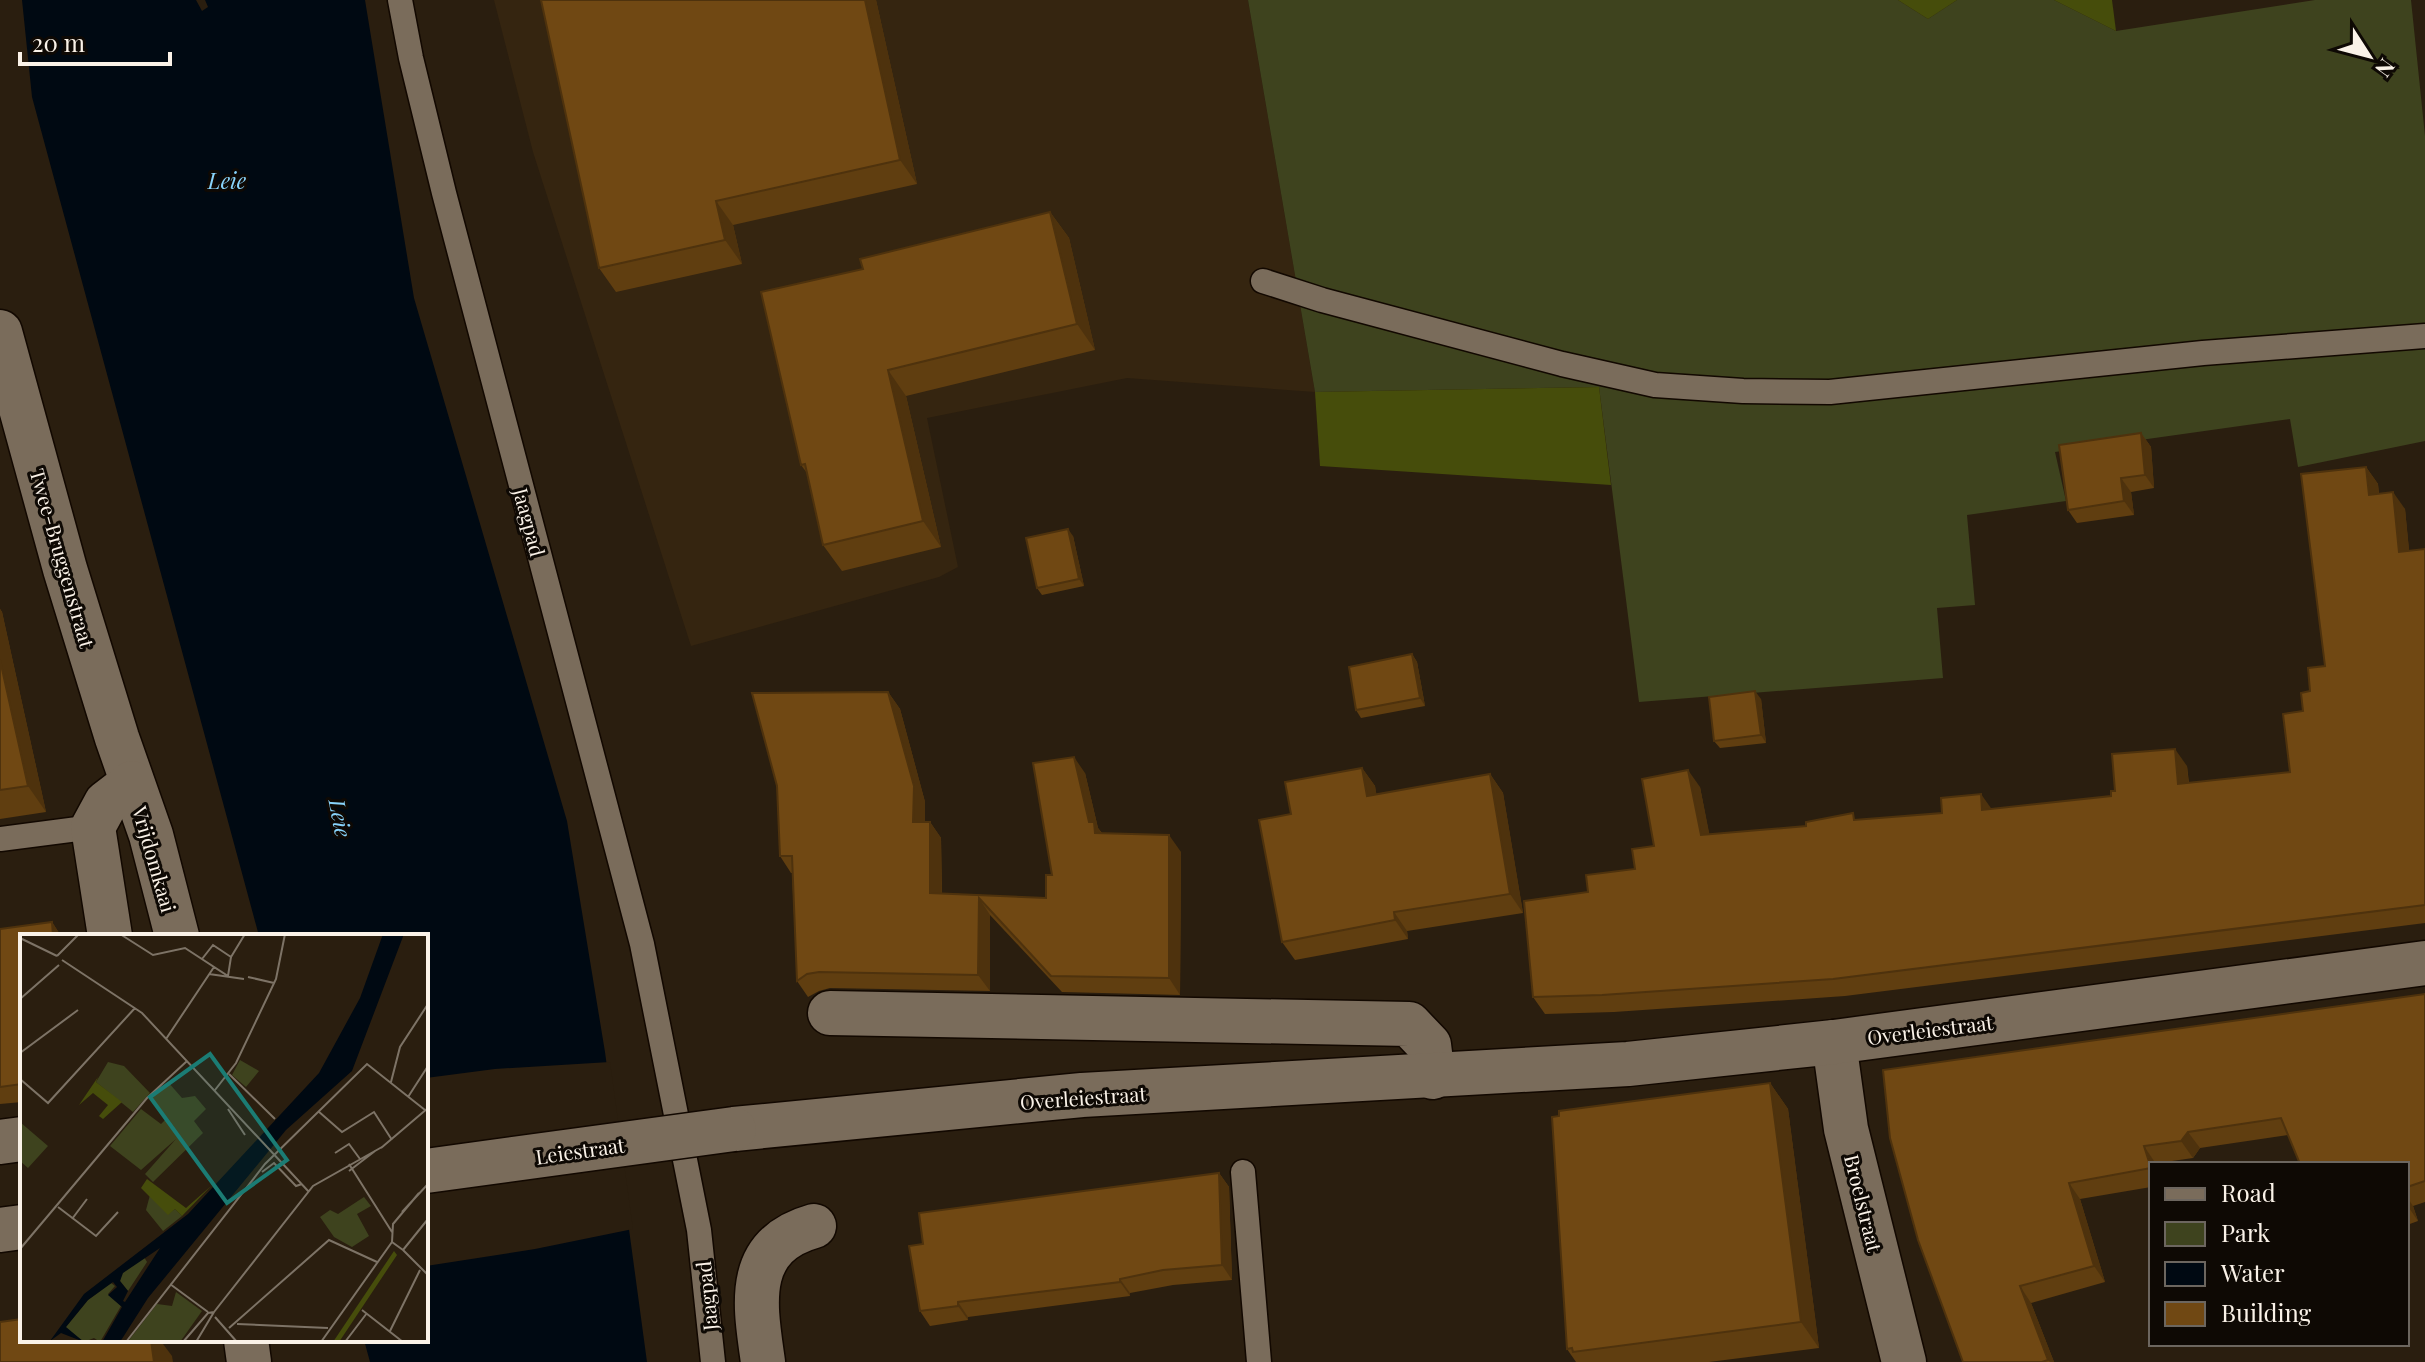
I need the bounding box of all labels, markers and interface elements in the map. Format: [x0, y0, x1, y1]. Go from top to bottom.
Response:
scale bar [20, 16, 170, 66]
north arrow [2329, 16, 2409, 96]
text: 20 m [32, 26, 85, 58]
text: N [2369, 53, 2403, 84]
water label: Leie [207, 165, 247, 195]
street label: Twee-Bruggenstraat [24, 465, 102, 652]
street label: Jaagpad [508, 484, 552, 560]
water label: Leie [322, 795, 359, 840]
street label: Vrijdomkaai [127, 802, 183, 915]
inset map [20, 934, 428, 1342]
street label: Overleiestraat [1866, 1008, 1995, 1050]
street label: Overleiestraat [1019, 1079, 1148, 1115]
street label: Leiestraat [534, 1130, 627, 1170]
street label: Broelstraat [1839, 1151, 1889, 1255]
legend [2149, 1162, 2409, 1346]
text: Road [2221, 1176, 2276, 1208]
text: Park [2221, 1216, 2271, 1248]
text: Water [2220, 1256, 2285, 1288]
street label: Jaagpad [689, 1260, 723, 1333]
text: Building [2221, 1296, 2312, 1328]

